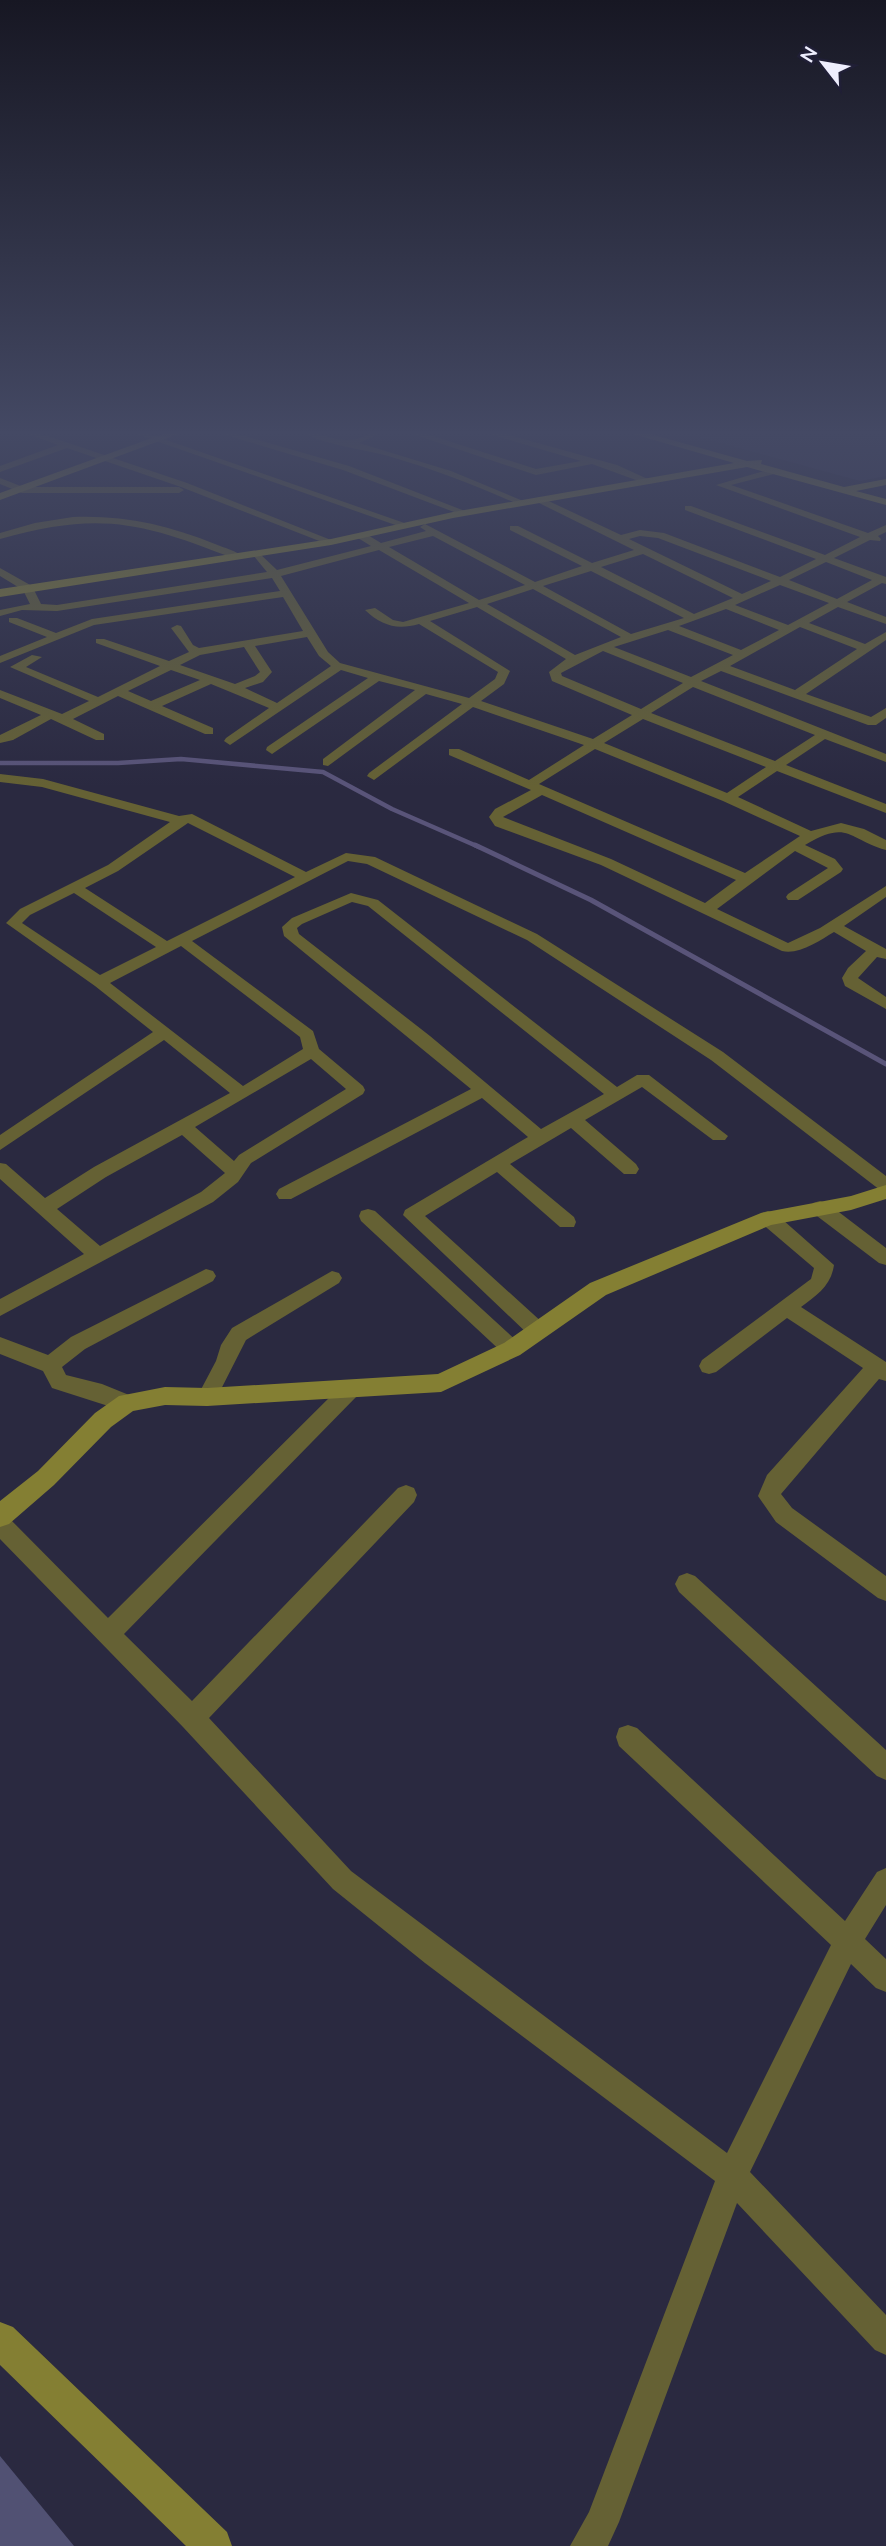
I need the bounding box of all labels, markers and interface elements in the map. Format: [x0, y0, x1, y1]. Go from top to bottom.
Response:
north arrow [788, 28, 858, 98]
text: N [794, 42, 822, 67]

